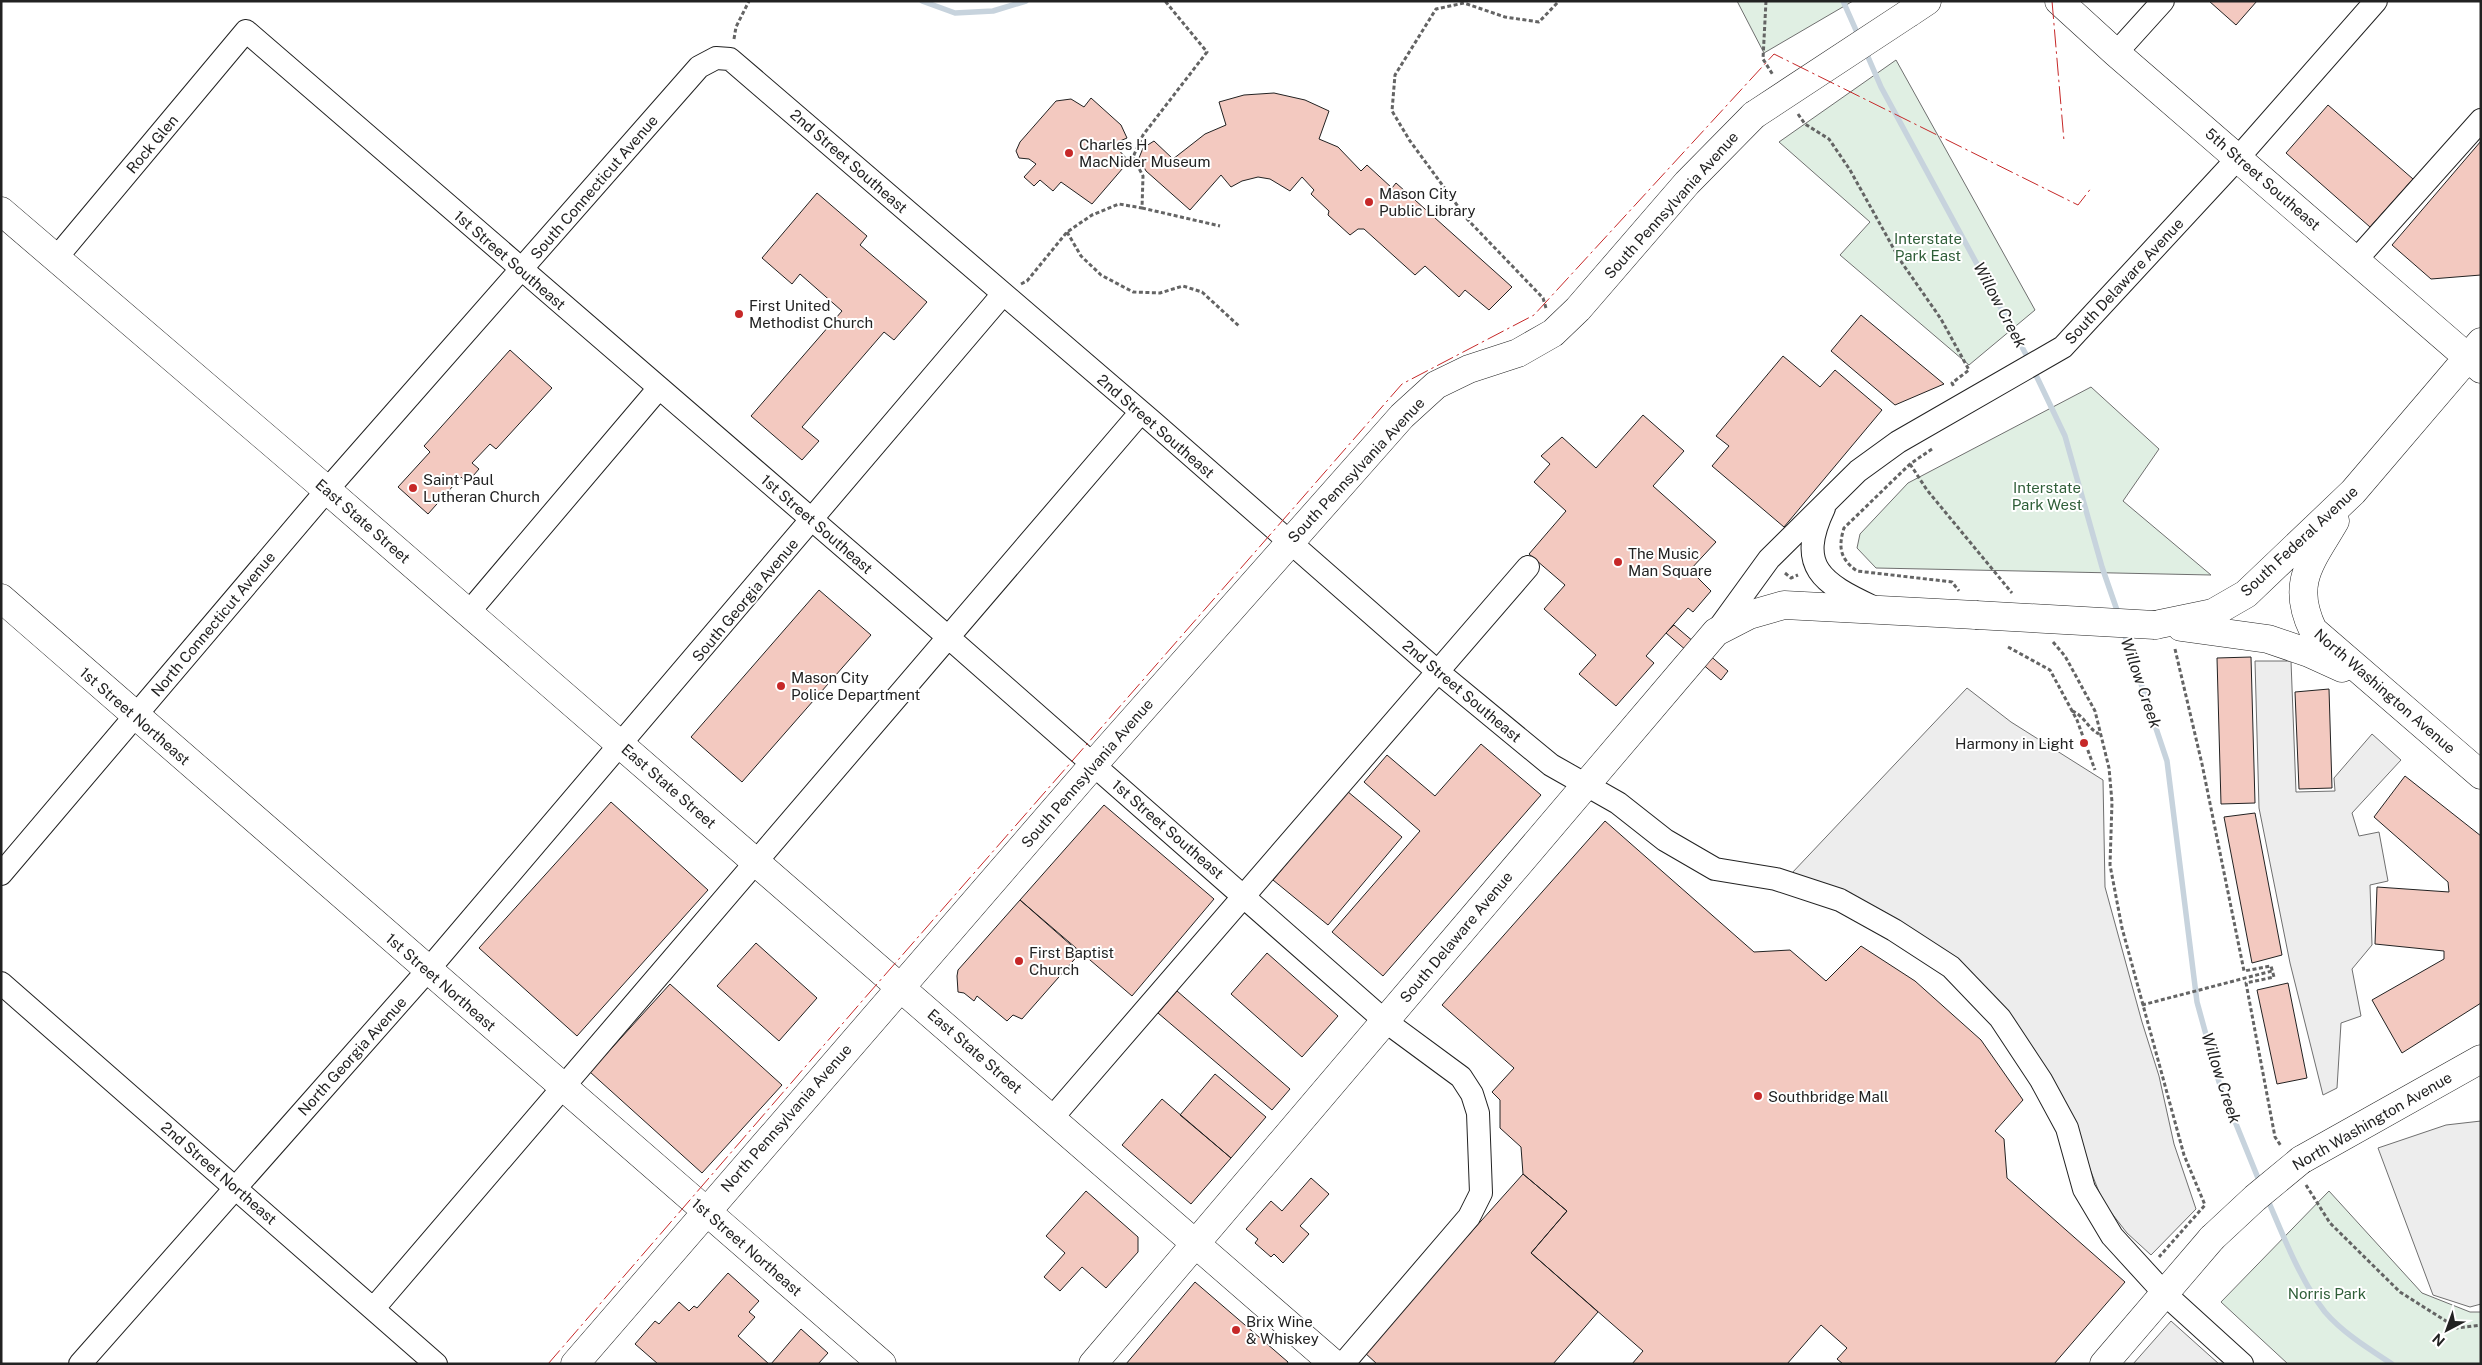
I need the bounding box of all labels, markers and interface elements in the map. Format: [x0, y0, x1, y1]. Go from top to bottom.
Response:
street label: 2nd Street Southeast [787, 106, 911, 216]
street label: Rock Glen [123, 111, 181, 177]
street label: South Connecticut Avenue [527, 112, 661, 262]
street label: 5th Street Southeast [2202, 124, 2324, 234]
street label: South Pennsylvania Avenue [1600, 128, 1742, 282]
place label: Charles H MacNider Museum [1079, 136, 1210, 170]
marker: Charles H MacNider Museum [1063, 147, 1075, 159]
place label: Mason City Public Library [1379, 185, 1476, 219]
marker: Mason City Public Library [1363, 196, 1375, 208]
street label: 1st Street Southeast [451, 207, 569, 313]
street label: South Delaware Avenue [2061, 215, 2187, 347]
park label: Interstate Park East [1894, 230, 1962, 264]
water label: Willow Creek [1969, 259, 2031, 351]
place label: First United Methodist Church [749, 297, 873, 331]
marker: First United Methodist Church [733, 308, 745, 320]
street label: 2nd Street Southeast [1094, 371, 1218, 481]
street label: South Pennsylvania Avenue [1284, 394, 1428, 546]
place label: Saint Paul Lutheran Church [423, 471, 540, 505]
street label: 1st Street Southeast [758, 471, 876, 577]
street label: East State Street [312, 475, 414, 567]
park label: Interstate Park West [2012, 479, 2082, 513]
marker: Saint Paul Lutheran Church [407, 482, 419, 494]
street label: South Federal Avenue [2237, 482, 2361, 600]
street label: South Georgia Avenue [689, 535, 801, 665]
place label: The Music Man Square [1628, 545, 1712, 579]
street label: North Connecticut Avenue [148, 548, 278, 700]
marker: The Music Man Square [1612, 556, 1624, 568]
street label: North Washington Avenue [2311, 625, 2459, 757]
water label: Willow Creek [2117, 635, 2165, 731]
street label: 2nd Street Southeast [1399, 637, 1525, 746]
street label: 1st Street Northeast [77, 664, 194, 768]
place label: Mason City Police Department [791, 669, 921, 703]
marker: Mason City Police Department [775, 680, 787, 692]
street label: South Pennsylvania Avenue [1018, 695, 1156, 851]
place label: Harmony in Light [1955, 735, 2074, 752]
marker: Harmony in Light [2078, 737, 2090, 749]
street label: East State Street [618, 740, 720, 832]
street label: 1st Street Southeast [1109, 776, 1227, 882]
street label: South Delaware Avenue [1396, 868, 1516, 1006]
street label: 1st Street Northeast [383, 930, 500, 1034]
place label: First Baptist Church [1029, 944, 1114, 978]
marker: First Baptist Church [1013, 955, 1025, 967]
street label: North Georgia Avenue [294, 993, 410, 1119]
street label: East State Street [924, 1005, 1026, 1097]
water label: Willow Creek [2197, 1030, 2245, 1126]
street label: North Pennsylvania Avenue [717, 1041, 855, 1195]
street label: North Washington Avenue [2289, 1068, 2455, 1174]
place label: Southbridge Mall [1768, 1088, 1889, 1105]
marker: Southbridge Mall [1752, 1090, 1764, 1102]
street label: 2nd Street Northeast [158, 1118, 280, 1228]
street label: 1st Street Northeast [689, 1195, 806, 1299]
park label: Norris Park [2288, 1285, 2366, 1302]
north arrow [2422, 1305, 2472, 1355]
place label: Brix Wine & Whiskey [1246, 1313, 1319, 1347]
marker: Brix Wine & Whiskey [1230, 1324, 1242, 1336]
text: N [2429, 1330, 2448, 1349]

